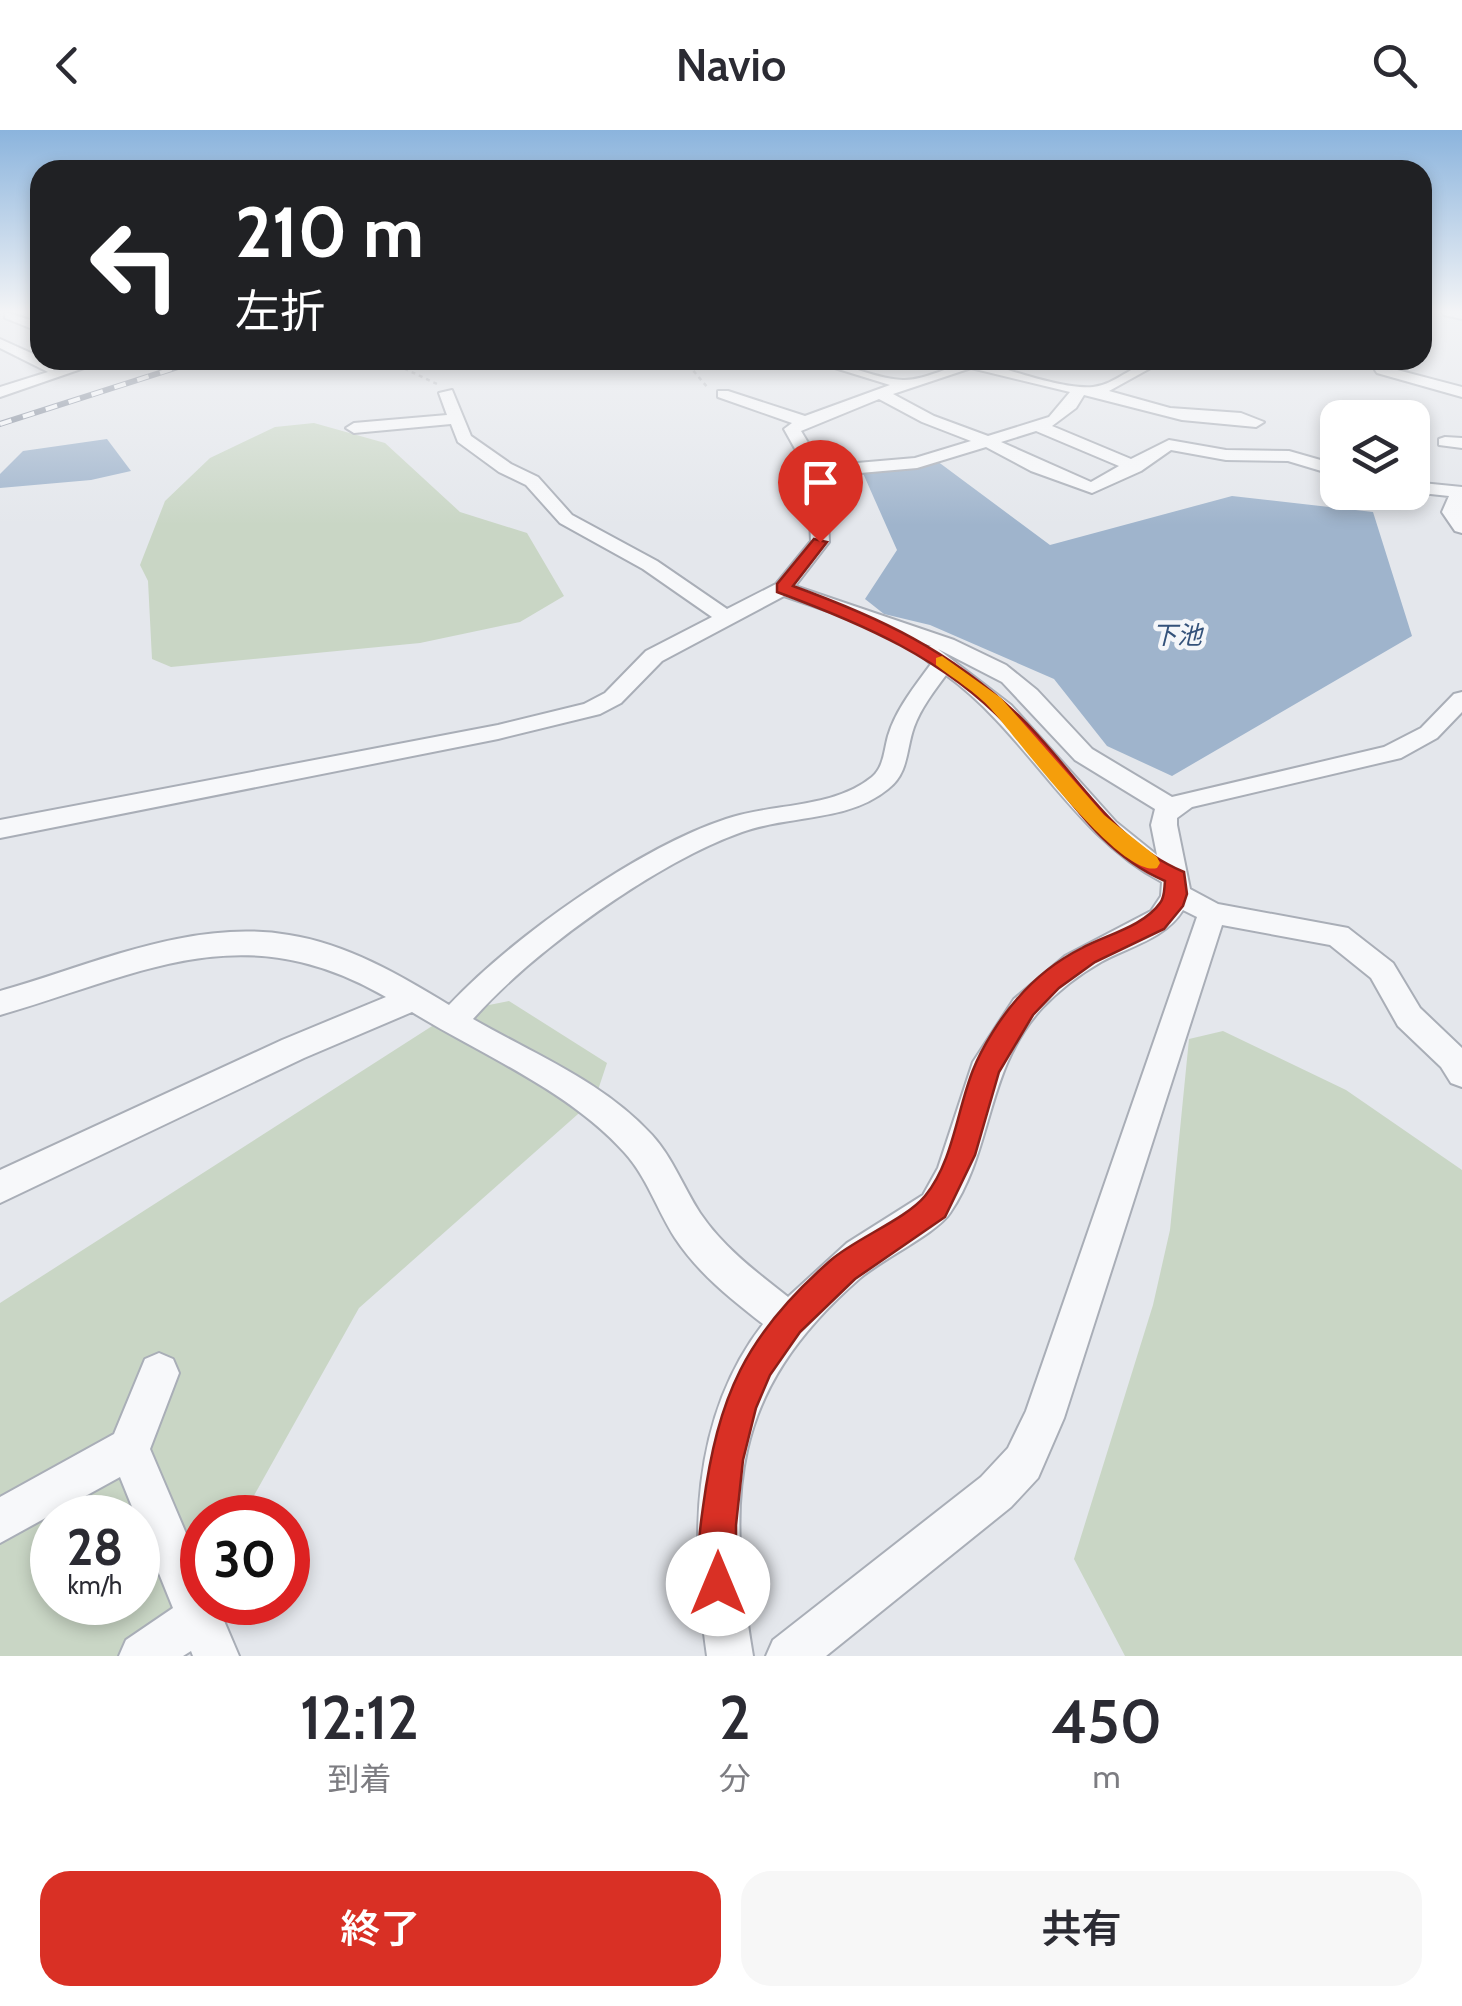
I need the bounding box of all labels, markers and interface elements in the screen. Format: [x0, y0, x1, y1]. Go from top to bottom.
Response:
icon: back [40, 38, 95, 93]
text: Navio [676, 38, 786, 92]
icon: search [1367, 38, 1422, 93]
text: 210 m [235, 189, 424, 275]
icon: left [70, 200, 200, 330]
text: 左折 [235, 284, 325, 338]
map controls [1320, 400, 1430, 510]
button: layers [1320, 400, 1430, 510]
pin [778, 440, 863, 543]
icon: arrive [793, 455, 848, 510]
water label: 下池 [1152, 620, 1205, 650]
speed limit sign: 30 [180, 1495, 310, 1625]
text: 28 [67, 1517, 123, 1578]
position arrow [666, 1532, 770, 1636]
text: km/h [68, 1570, 122, 1600]
text: 12:12 [300, 1681, 419, 1754]
text: 2 [719, 1681, 751, 1754]
text: 450 [1051, 1685, 1162, 1758]
text: m [1092, 1757, 1120, 1796]
text: 到着 [327, 1759, 391, 1798]
text: 分 [719, 1759, 751, 1798]
button: 終了 [40, 1871, 721, 1986]
button: 共有 [741, 1871, 1422, 1986]

